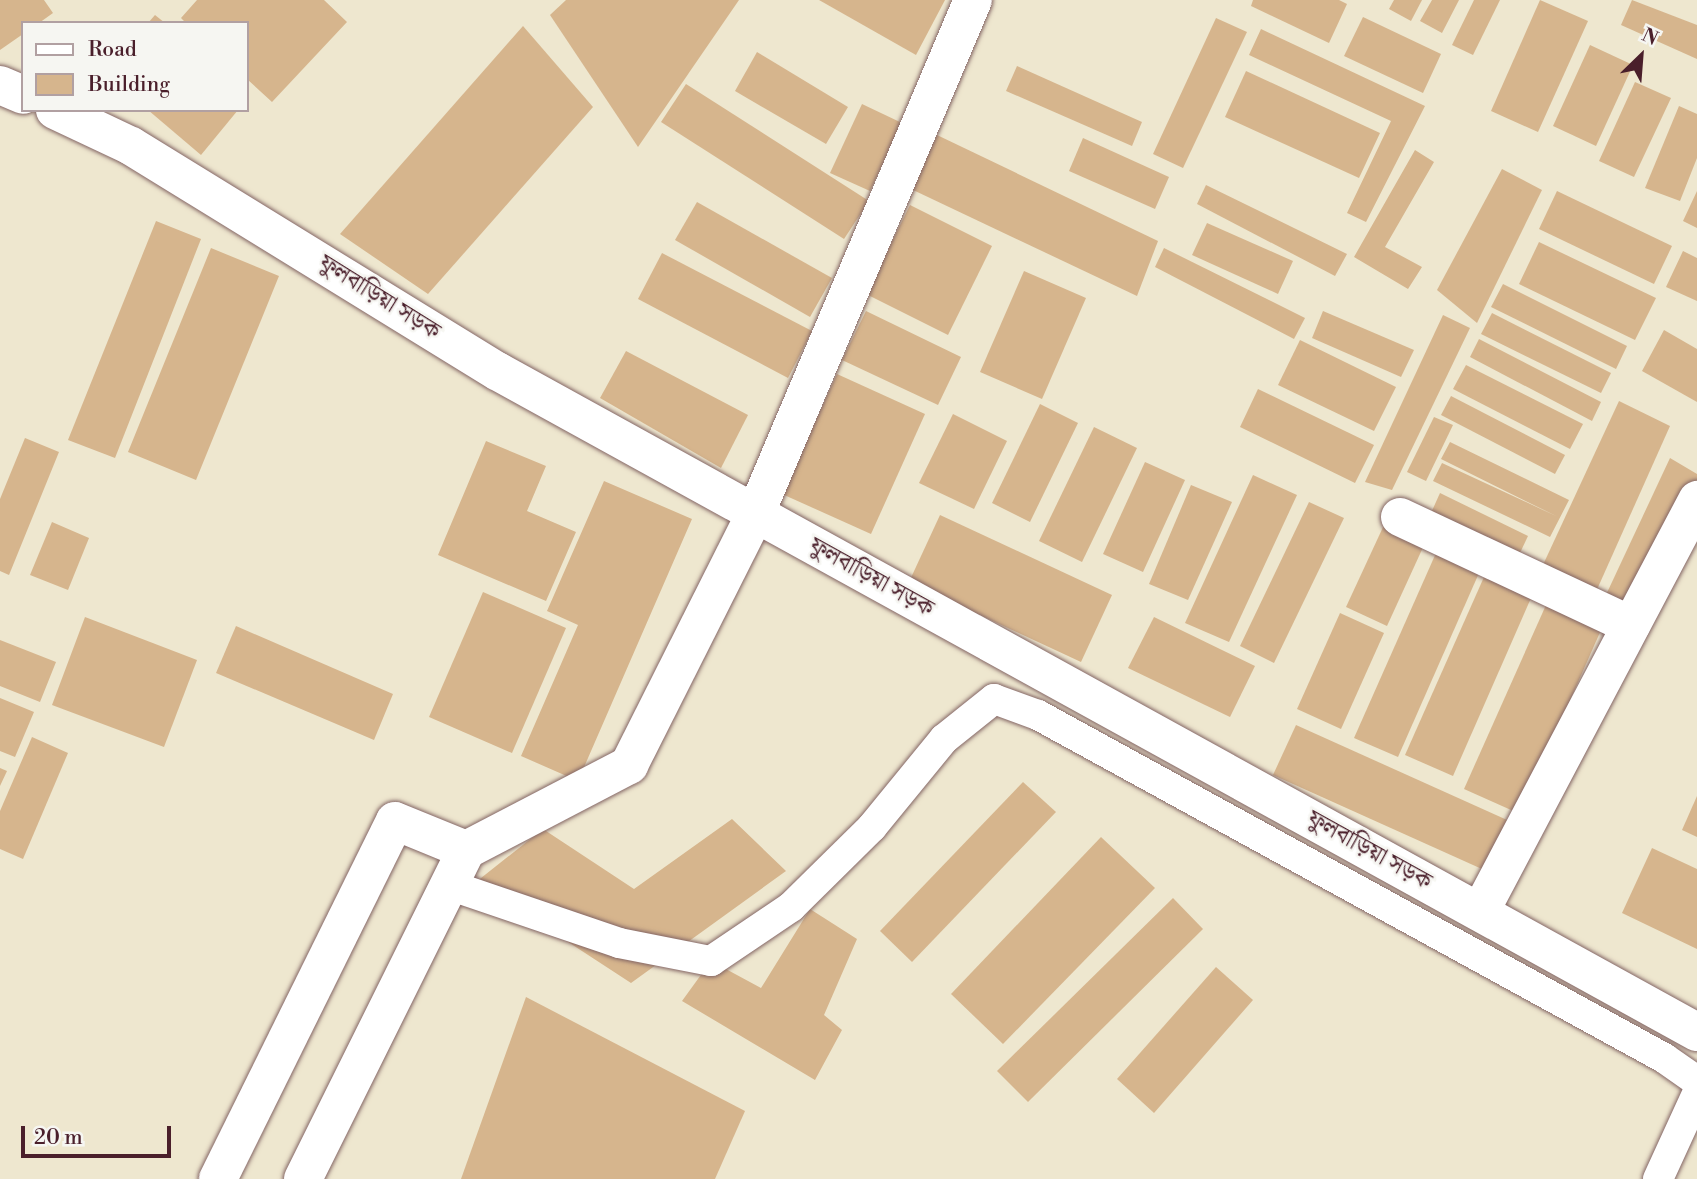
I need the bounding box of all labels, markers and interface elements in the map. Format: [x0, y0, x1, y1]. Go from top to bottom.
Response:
legend [21, 21, 248, 112]
north arrow [1606, 21, 1676, 91]
text: N [1638, 23, 1662, 51]
text: Road [88, 37, 137, 63]
text: Building [88, 72, 170, 98]
street label: ফুলবাড়িয়া সড়ক [313, 249, 445, 347]
street label: ফুলবাড়িয়া সড়ক [804, 532, 938, 624]
street label: ফুলবাড়িয়া সড়ক [1302, 805, 1436, 897]
scale bar [24, 1112, 175, 1156]
text: 20 m [34, 1125, 83, 1151]

